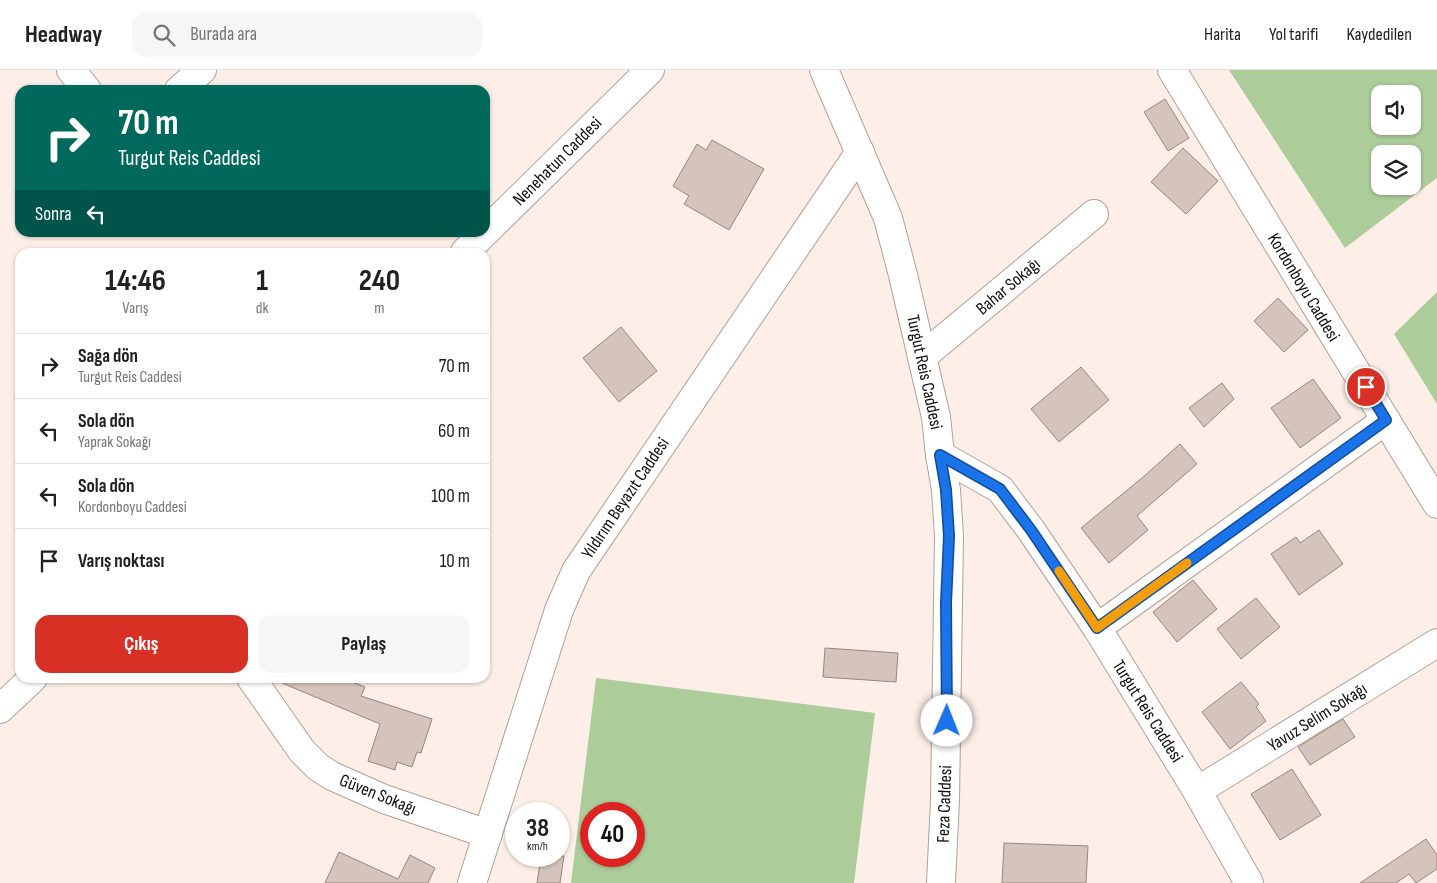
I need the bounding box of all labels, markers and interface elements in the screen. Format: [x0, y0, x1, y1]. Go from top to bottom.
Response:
search box [132, 12, 482, 57]
text: Headway [25, 20, 102, 49]
icon: search [150, 21, 178, 49]
text: Burada ara [190, 23, 257, 46]
text: Harita [1204, 24, 1241, 45]
text: Yol tarifi [1269, 24, 1318, 45]
text: Kaydedilen [1346, 24, 1412, 45]
map controls [1371, 85, 1421, 195]
button: sound [1371, 85, 1421, 135]
text: 70 m [118, 102, 178, 145]
icon: right [35, 105, 100, 170]
street label: Nenehatun Caddesi [509, 113, 606, 210]
text: Turgut Reis Caddesi [118, 145, 261, 172]
button: layers [1371, 145, 1421, 195]
icon: left [82, 200, 110, 228]
text: Sonra [35, 203, 72, 226]
street label: Kordonboyu Caddesi [1263, 229, 1344, 345]
street label: Bahar Sokağı [972, 254, 1045, 319]
text: 14:46 [105, 263, 166, 299]
text: 1 [256, 263, 268, 299]
text: 240 [359, 263, 400, 299]
text: Varış [122, 299, 149, 318]
text: dk [256, 299, 269, 318]
text: m [374, 299, 384, 318]
street label: Turgut Reis Caddesi [902, 313, 947, 431]
text: Sağa dön [78, 345, 138, 368]
icon: right [35, 352, 63, 380]
text: 70 m [439, 355, 470, 378]
pin [1345, 366, 1387, 408]
text: Turgut Reis Caddesi [78, 368, 182, 387]
icon: arrive [1352, 373, 1380, 401]
text: Sola dön [78, 410, 134, 433]
icon: left [35, 417, 63, 445]
text: 60 m [438, 420, 470, 443]
text: Yaprak Sokağı [78, 433, 151, 452]
street label: Yıldırım Beyazıt Caddesi [577, 434, 674, 563]
text: Sola dön [78, 475, 134, 498]
icon: left [35, 482, 63, 510]
text: 100 m [431, 485, 470, 508]
text: Kordonboyu Caddesi [78, 498, 187, 517]
icon: arrive [35, 547, 63, 575]
text: Varış noktası [78, 550, 164, 573]
text: 10 m [440, 550, 470, 573]
button: Çıkış [35, 615, 248, 673]
button: Paylaş [258, 615, 470, 673]
street label: Turgut Reis Caddesi [1108, 656, 1187, 766]
street label: Yavuz Selim Sokağı [1264, 679, 1371, 756]
position arrow [920, 694, 972, 746]
street label: Feza Caddesi [933, 765, 956, 843]
street label: Güven Sokağı [336, 770, 419, 819]
speed limit sign: 40 [580, 802, 645, 867]
text: 38 [526, 813, 549, 844]
text: km/h [527, 839, 548, 854]

